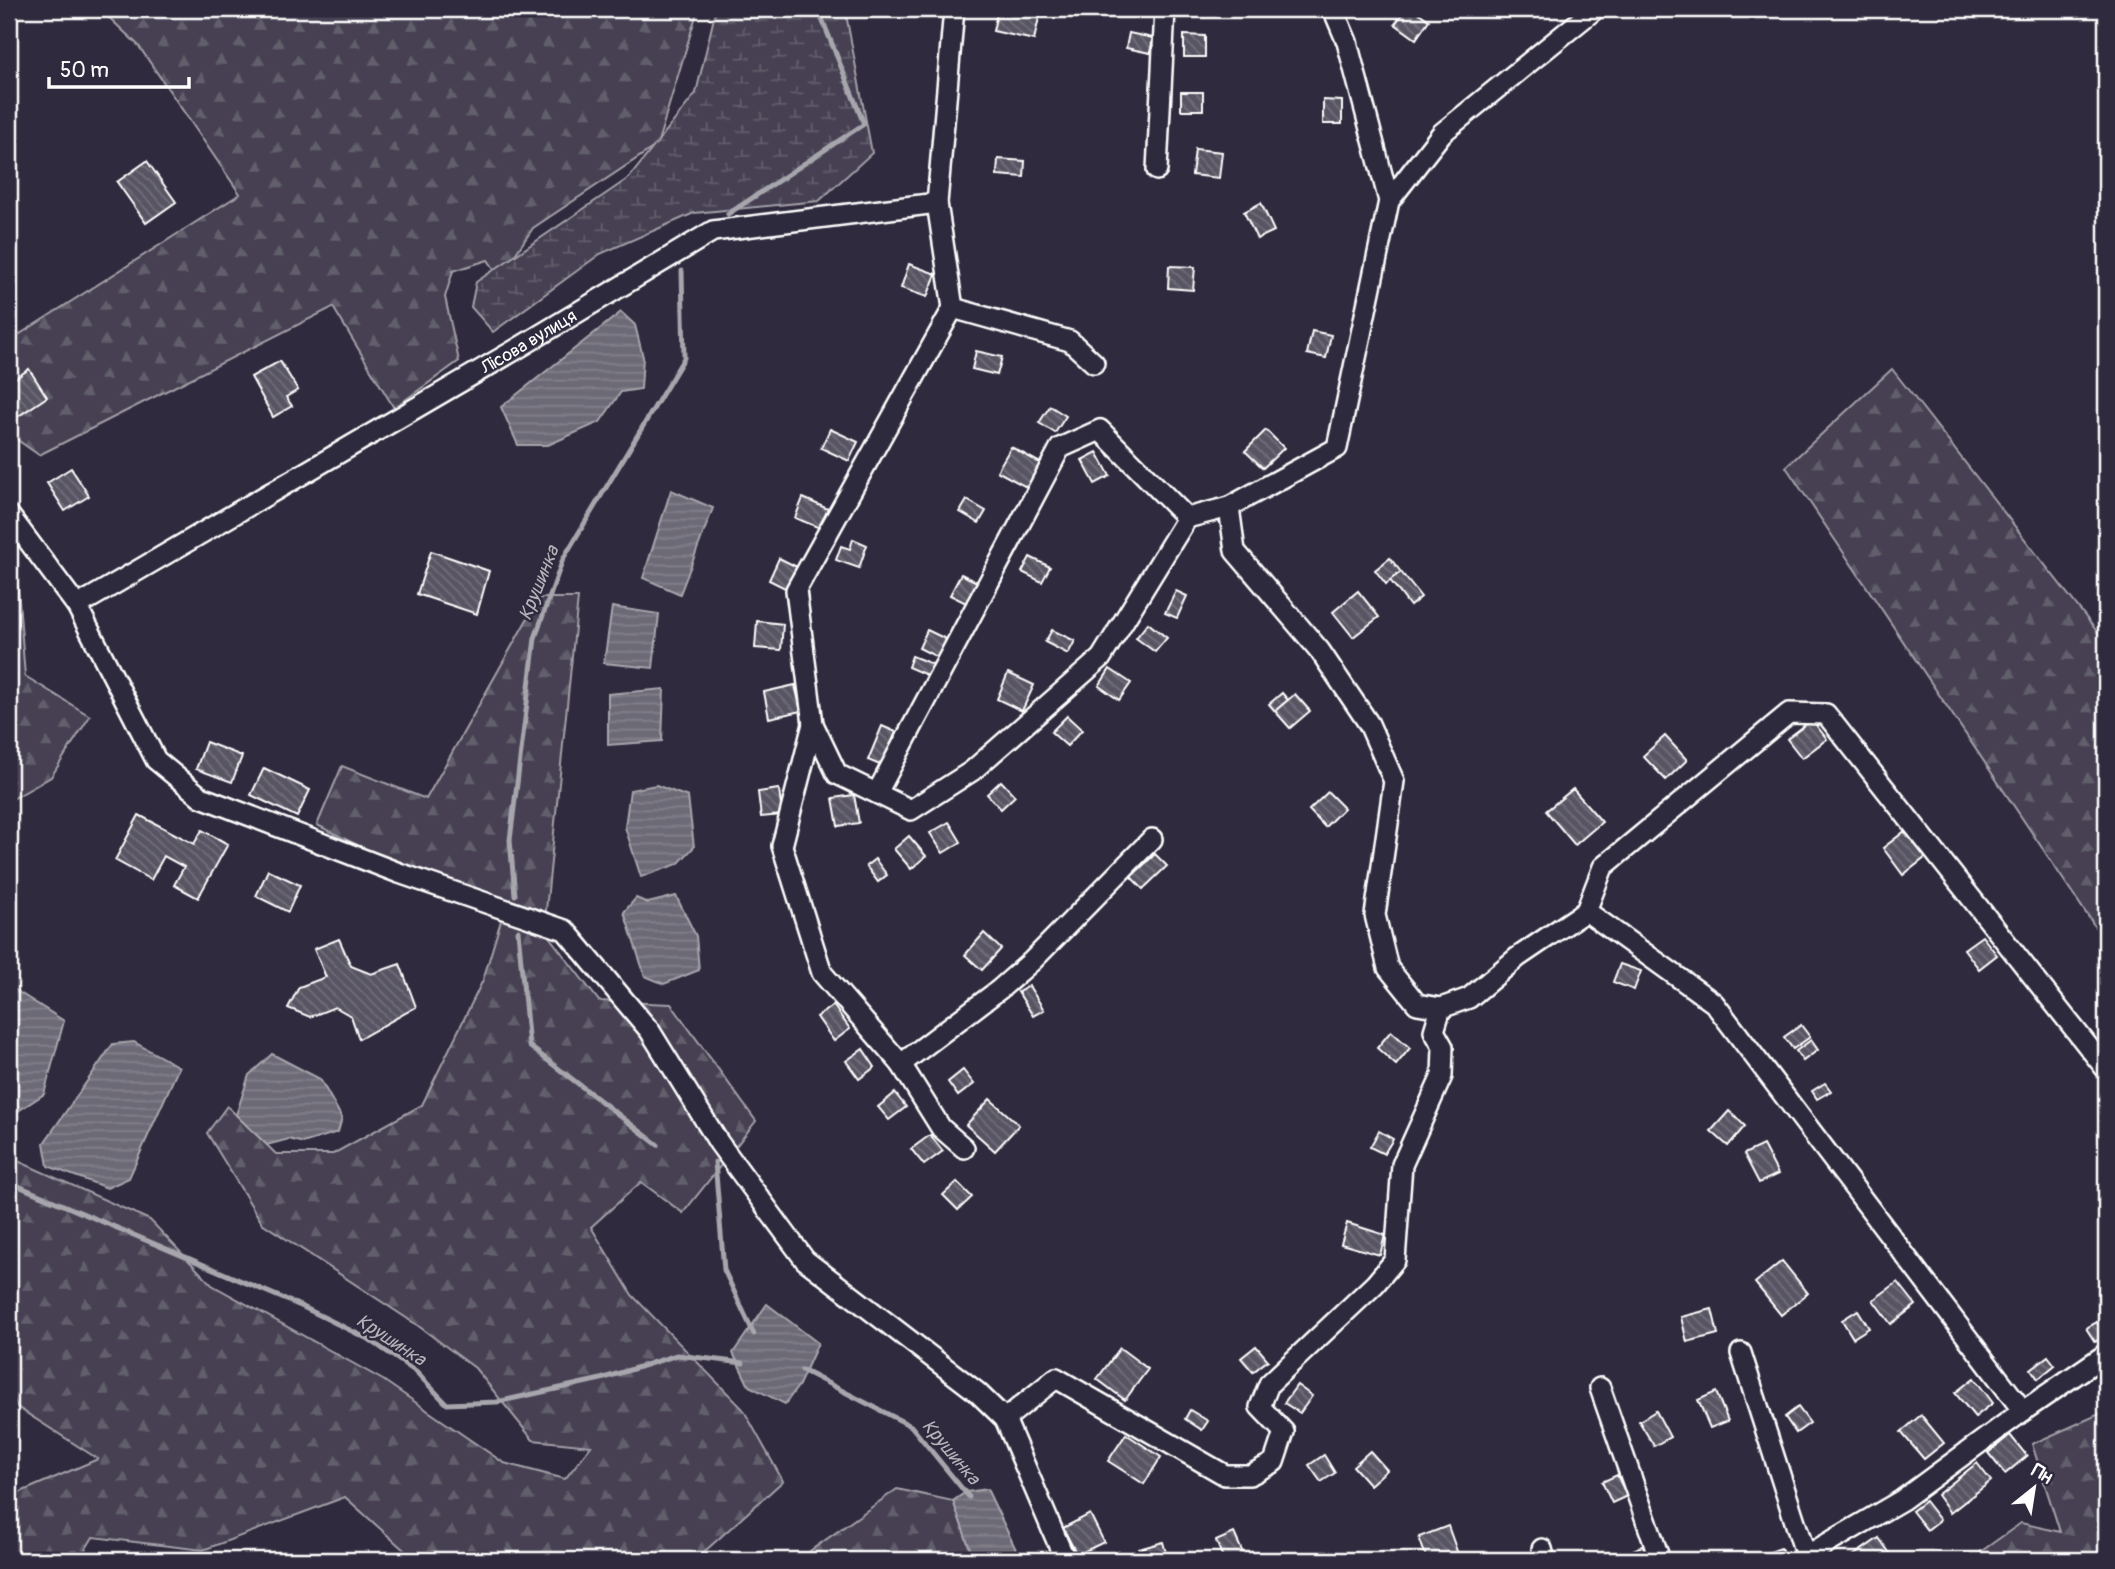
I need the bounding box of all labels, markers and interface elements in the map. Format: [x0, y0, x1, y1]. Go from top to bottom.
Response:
scale bar [49, 46, 189, 90]
text: 50 m [60, 57, 109, 84]
street label: Лісова вулиця [476, 304, 581, 380]
water label: Крушинка [513, 541, 565, 624]
water label: Крушинка [352, 1309, 431, 1372]
water label: Крушинка [917, 1414, 986, 1490]
north arrow [2000, 1454, 2070, 1524]
text: Пн [2027, 1459, 2057, 1490]

